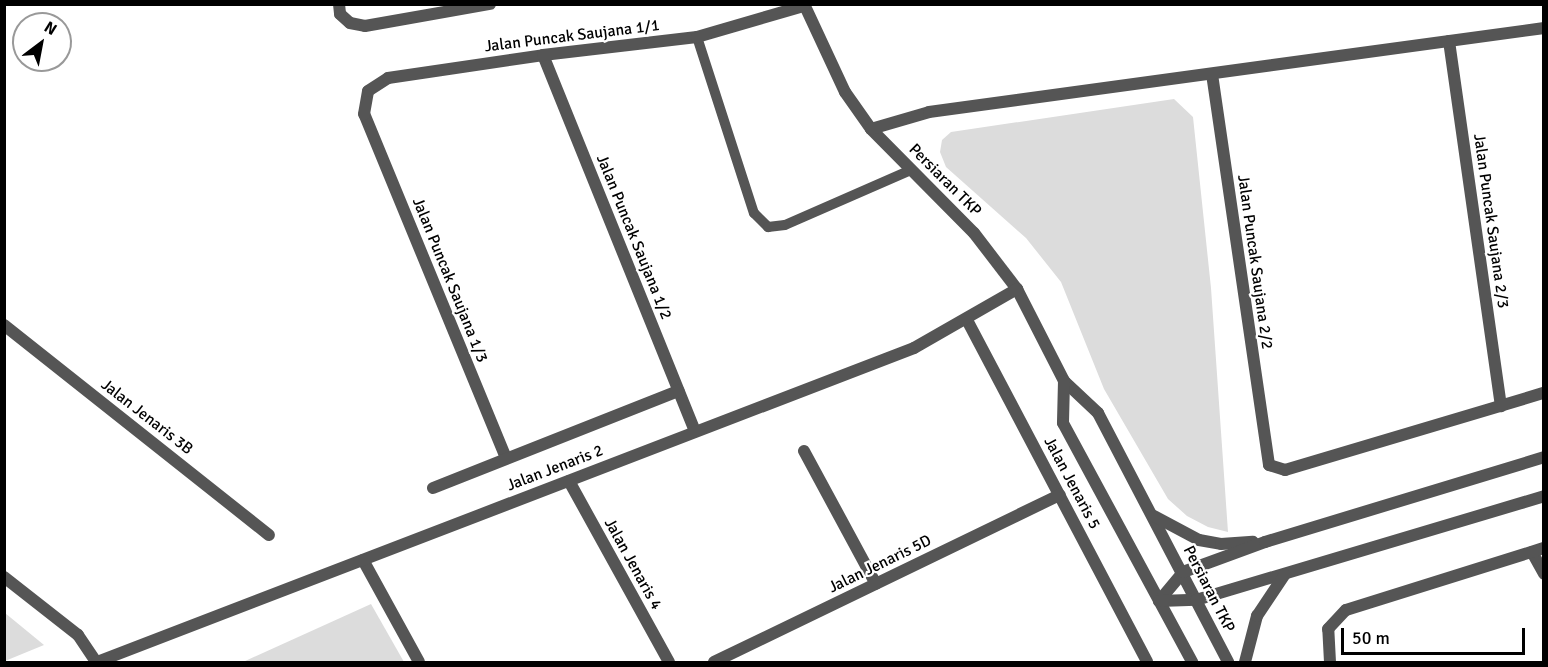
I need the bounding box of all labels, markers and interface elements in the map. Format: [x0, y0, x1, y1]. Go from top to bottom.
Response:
north arrow [12, 12, 72, 72]
street label: Jalan Puncak Saujana 1/1 [483, 16, 661, 56]
text: N [40, 17, 60, 40]
street label: Jalan Puncak Saujana 2/3 [1469, 132, 1513, 310]
street label: Persiaran TKP [905, 140, 985, 220]
street label: Jalan Puncak Saujana 1/2 [592, 152, 676, 322]
street label: Jalan Puncak Saujana 2/2 [1233, 173, 1277, 351]
street label: Jalan Puncak Saujana 1/3 [408, 195, 492, 365]
street label: Jalan Jenaris 3B [97, 375, 197, 459]
street label: Jalan Jenaris 5 [1040, 434, 1104, 532]
street label: Jalan Jenaris 2 [504, 441, 606, 495]
street label: Jalan Jenaris 4 [600, 515, 666, 613]
street label: Jalan Jenaris 5D [825, 531, 935, 597]
street label: Persiaran TKP [1179, 542, 1239, 636]
scale bar [1344, 616, 1528, 654]
text: 50 m [1352, 627, 1390, 649]

